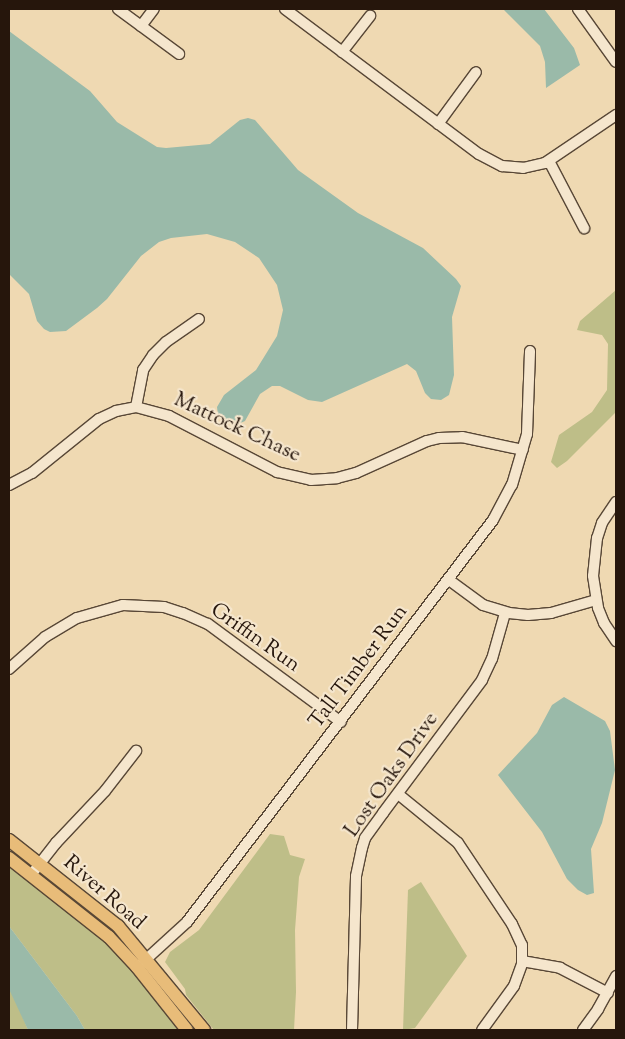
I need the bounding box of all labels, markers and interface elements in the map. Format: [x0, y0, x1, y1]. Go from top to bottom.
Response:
street label: Mattock Chase [170, 388, 304, 468]
street label: Griffin Run [205, 598, 305, 678]
street label: Tall Timber Run [304, 600, 414, 734]
street label: Lost Oaks Drive [340, 708, 444, 842]
street label: River Road [58, 850, 150, 936]

